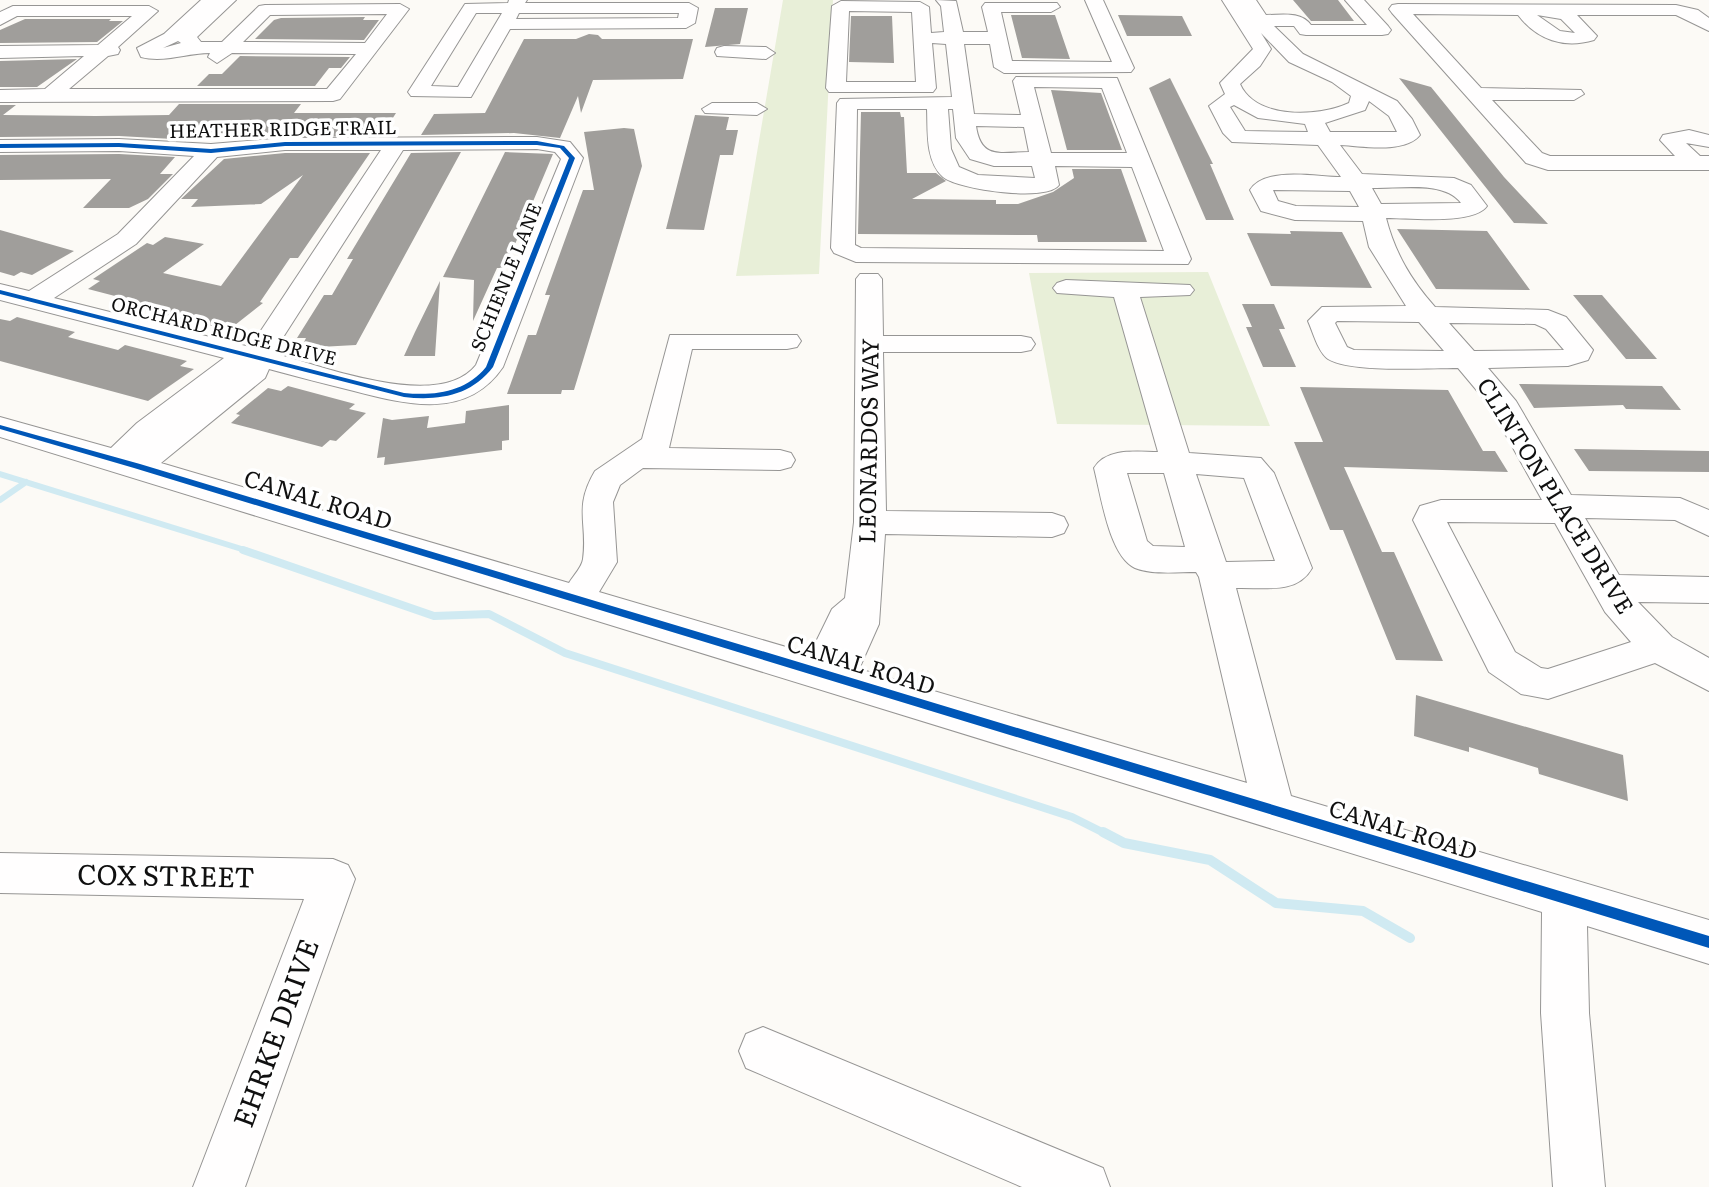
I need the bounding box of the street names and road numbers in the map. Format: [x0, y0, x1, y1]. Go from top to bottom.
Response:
street label: HEATHER RIDGE TRAIL [169, 112, 397, 144]
street label: SCHIENLE LANE [462, 198, 548, 355]
street label: ORCHARD RIDGE DRIVE [109, 288, 340, 372]
street label: LEONARDOS WAY [848, 338, 886, 544]
street label: CLINTON PLACE DRIVE [1470, 370, 1643, 620]
street label: CANAL ROAD [240, 459, 397, 537]
street label: CANAL ROAD [783, 624, 940, 702]
street label: CANAL ROAD [1325, 789, 1482, 867]
street label: COX STREET [77, 851, 255, 897]
street label: EHRKE DRIVE [221, 932, 328, 1132]

